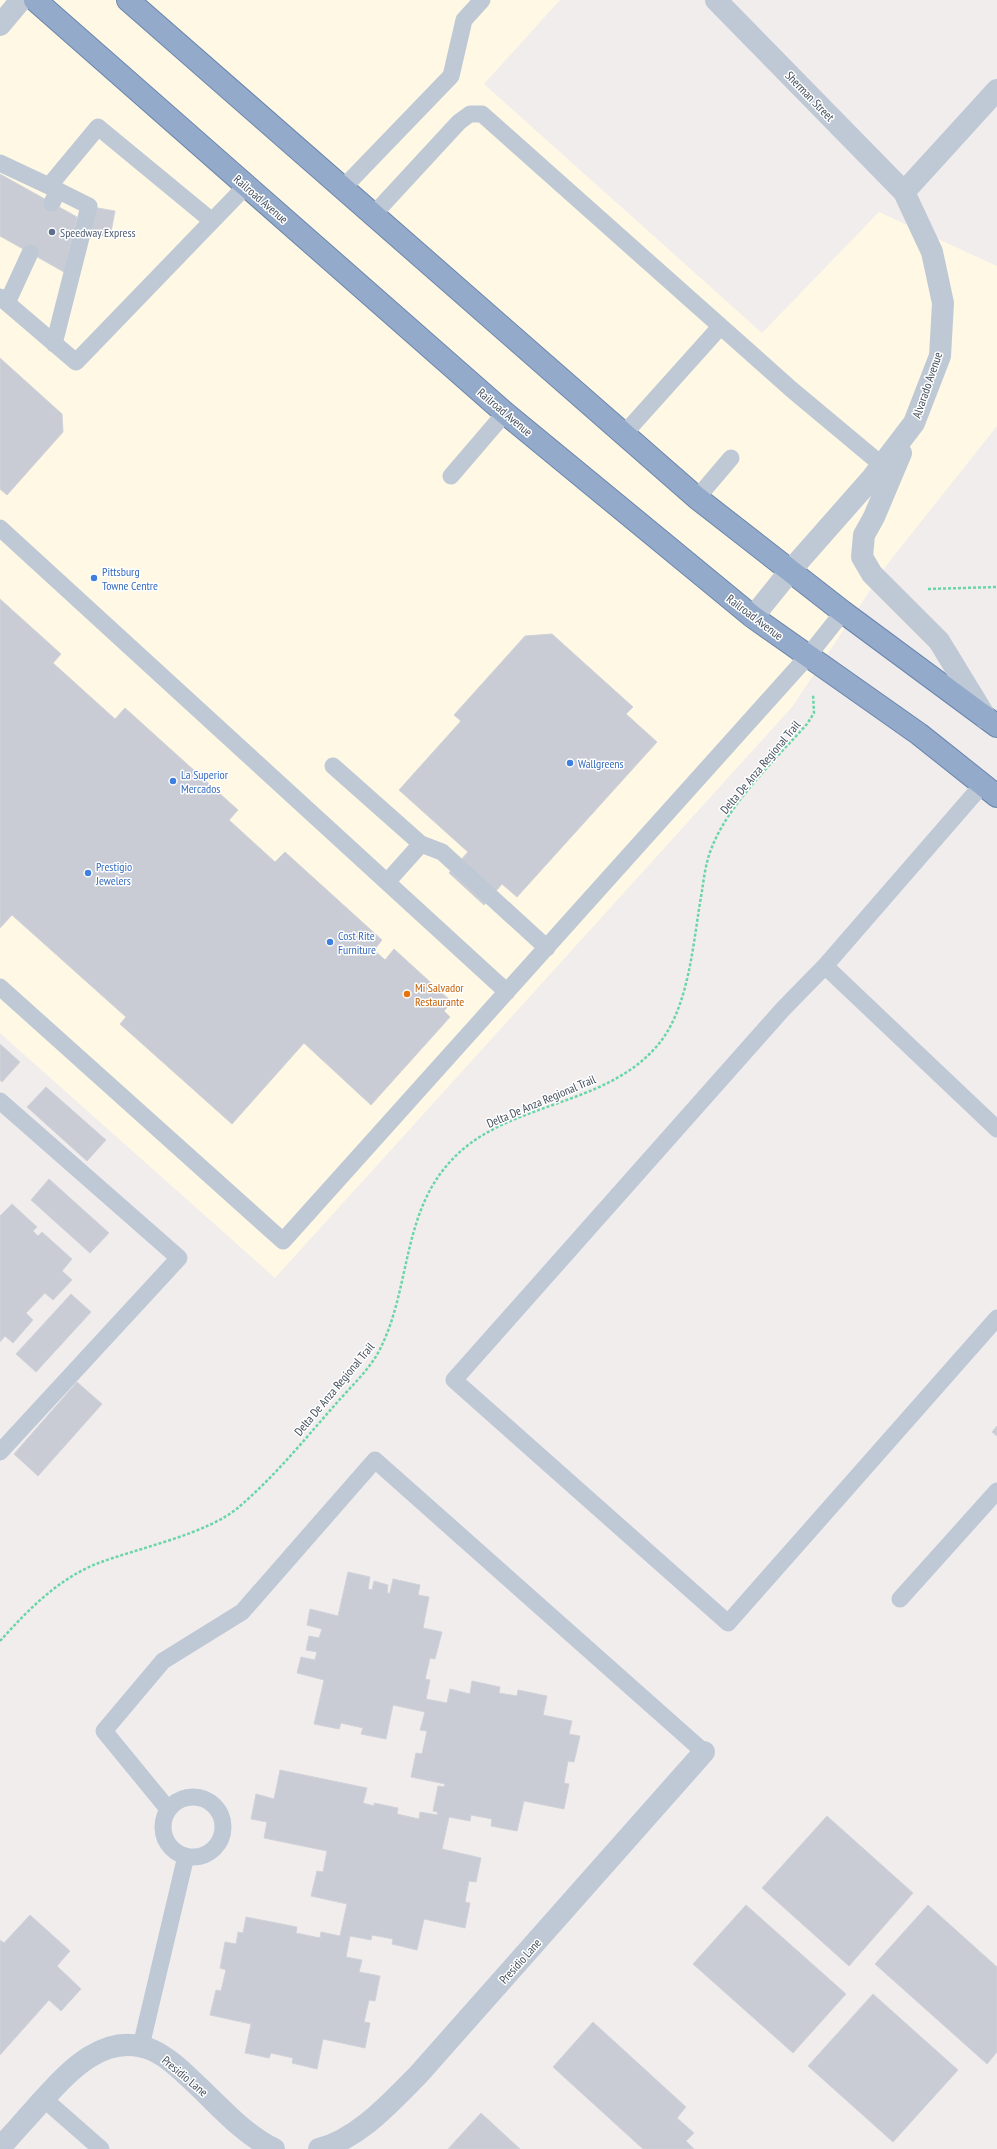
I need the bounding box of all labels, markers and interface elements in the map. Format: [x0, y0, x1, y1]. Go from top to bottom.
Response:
street label: Sherman Street [782, 68, 838, 125]
street label: Railroad Avenue [231, 171, 291, 227]
place label: Speedway Express [60, 225, 136, 240]
marker: Speedway Express [47, 227, 57, 237]
street label: Alvarado Avenue [909, 350, 945, 420]
street label: Railroad Avenue [475, 385, 536, 439]
place label: Pittsburg Towne Centre [102, 564, 158, 593]
marker: Pittsburg Towne Centre [89, 573, 99, 583]
street label: Railroad Avenue [724, 591, 786, 643]
street label: Delta De Anza Regional Trail [717, 717, 803, 817]
place label: Wallgreens [578, 756, 624, 771]
marker: Wallgreens [565, 758, 575, 768]
place label: La Superior Mercados [181, 767, 229, 796]
marker: La Superior Mercados [168, 776, 178, 786]
place label: Prestigio Jewelers [95, 859, 132, 888]
marker: Prestigio Jewelers [83, 868, 93, 878]
place label: Cost Rite Furniture [338, 928, 376, 957]
marker: Cost Rite Furniture [325, 937, 335, 947]
place label: Mi Salvador Restaurante [415, 980, 464, 1009]
marker: Mi Salvador Restaurante [402, 989, 412, 999]
street label: Delta De Anza Regional Trail [484, 1071, 598, 1131]
street label: Delta De Anza Regional Trail [291, 1339, 377, 1439]
street label: Presidio Lane [496, 1935, 544, 1987]
street label: Presidio Lane [159, 2052, 211, 2100]

